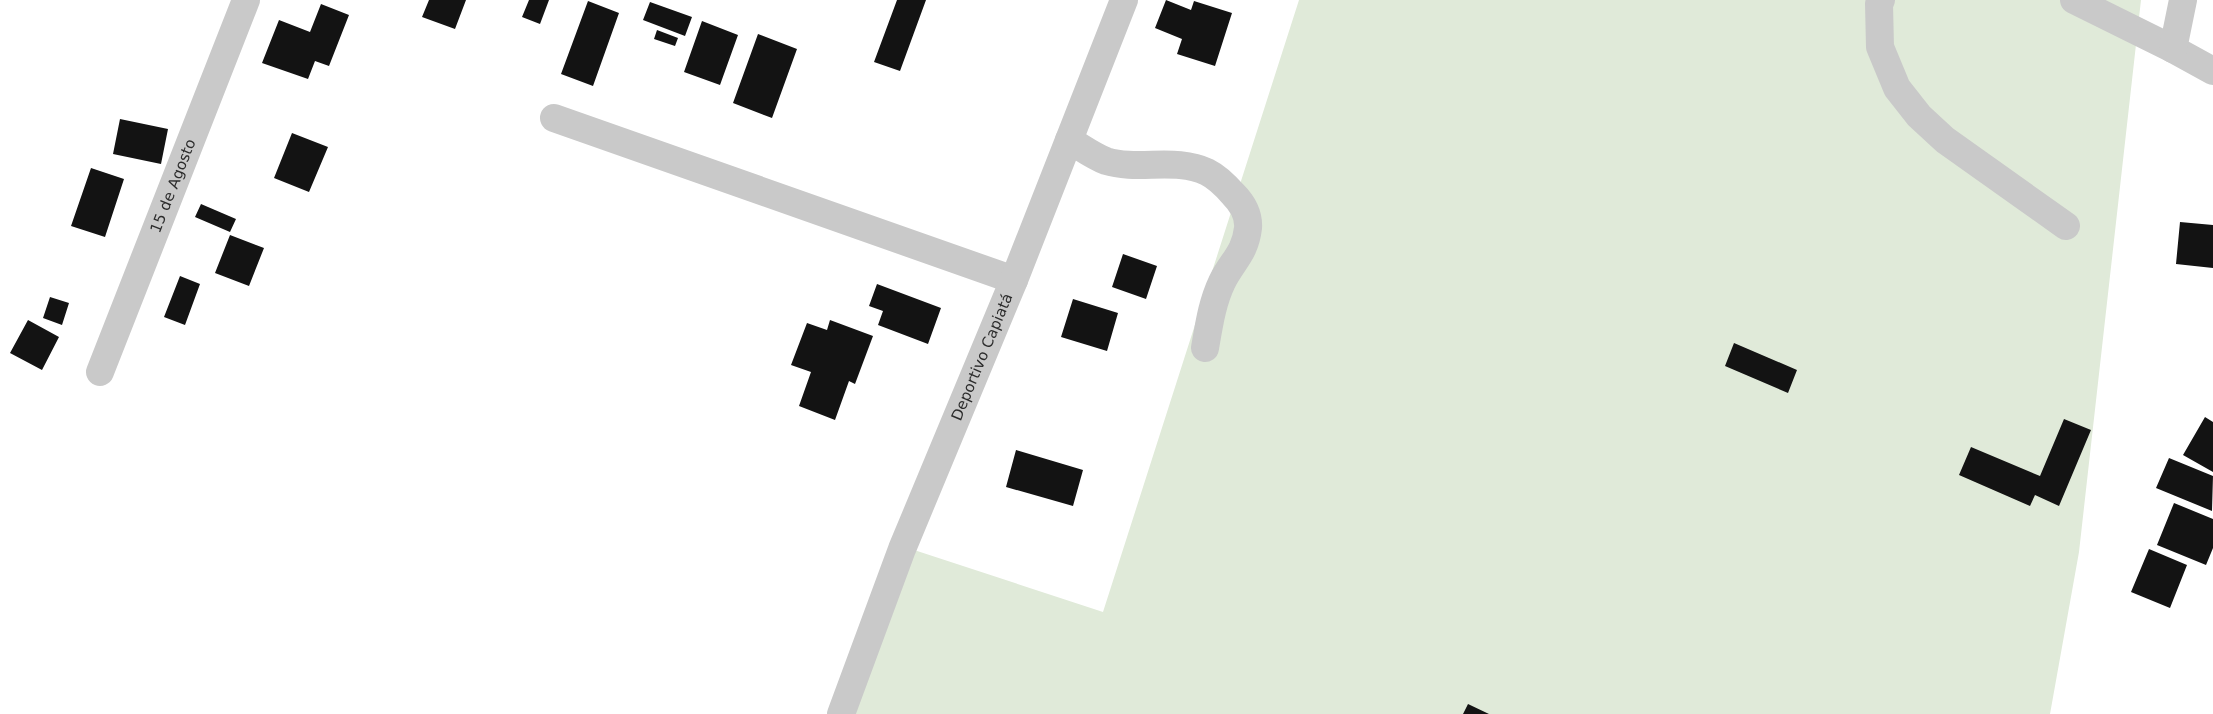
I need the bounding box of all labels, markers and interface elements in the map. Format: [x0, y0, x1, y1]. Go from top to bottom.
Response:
street label: 15 de Agosto [147, 136, 200, 235]
street label: Deportivo Capiatá [947, 291, 1016, 423]

